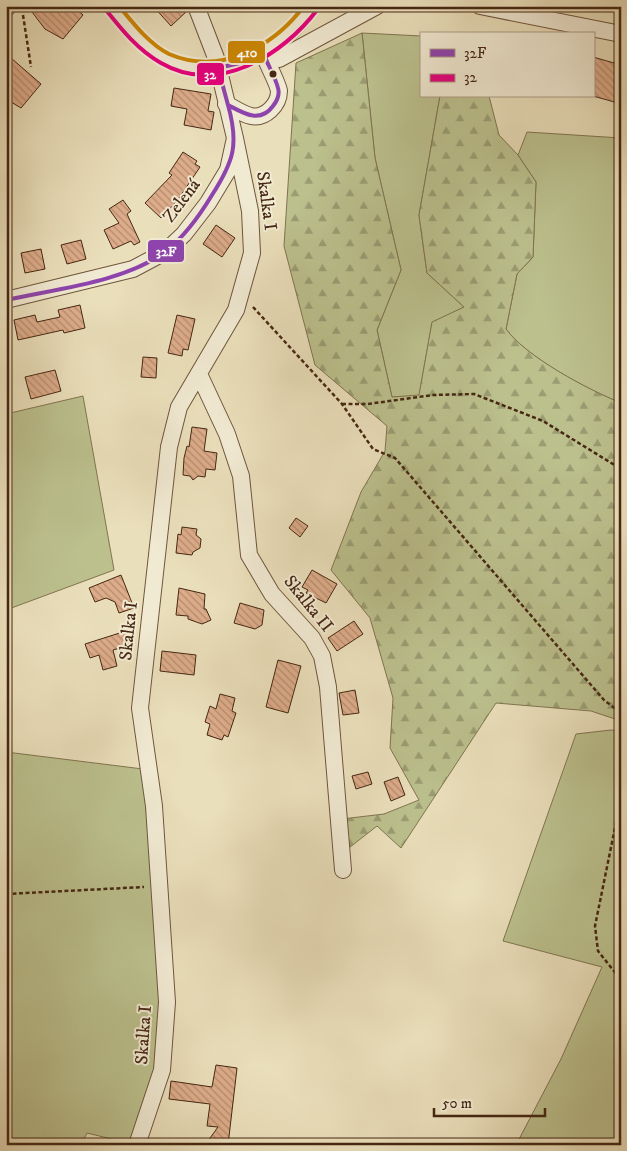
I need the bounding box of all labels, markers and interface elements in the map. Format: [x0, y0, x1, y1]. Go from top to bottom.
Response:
legend [420, 32, 594, 98]
line badge: 410 [227, 40, 266, 64]
text: 410 [236, 44, 258, 62]
text: 32F [464, 44, 486, 63]
line badge: 32 [196, 62, 225, 86]
text: 32 [204, 66, 217, 84]
text: 32 [464, 68, 478, 87]
unlabelled marker [268, 69, 278, 79]
street label: Skalka I [251, 170, 281, 232]
street label: Zelená [159, 175, 206, 227]
line badge: 32F [147, 239, 185, 263]
text: 32F [156, 243, 177, 261]
street label: Skalka II [278, 571, 338, 637]
street label: Skalka I [115, 600, 143, 662]
street label: Skalka I [131, 1005, 157, 1065]
scale bar [434, 1086, 546, 1118]
text: 50 m [442, 1094, 472, 1113]

